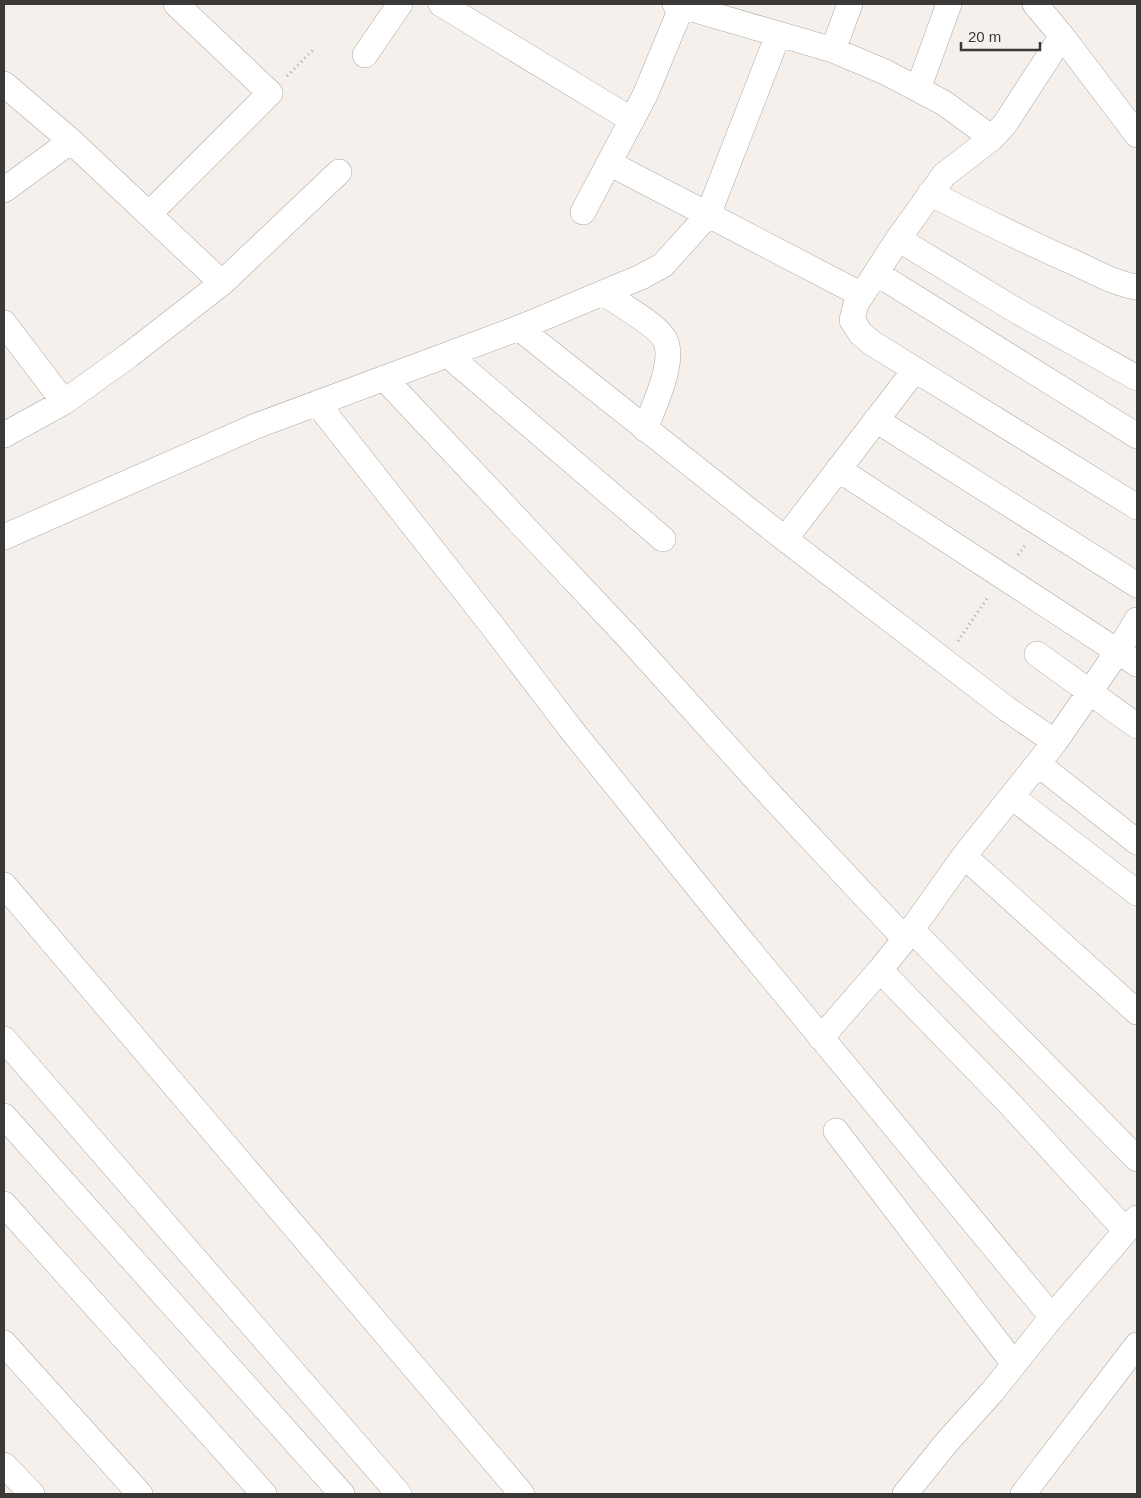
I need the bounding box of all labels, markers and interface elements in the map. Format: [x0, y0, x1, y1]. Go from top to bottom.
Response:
scale bar [961, 20, 1040, 52]
text: 20 m [968, 28, 1001, 45]

